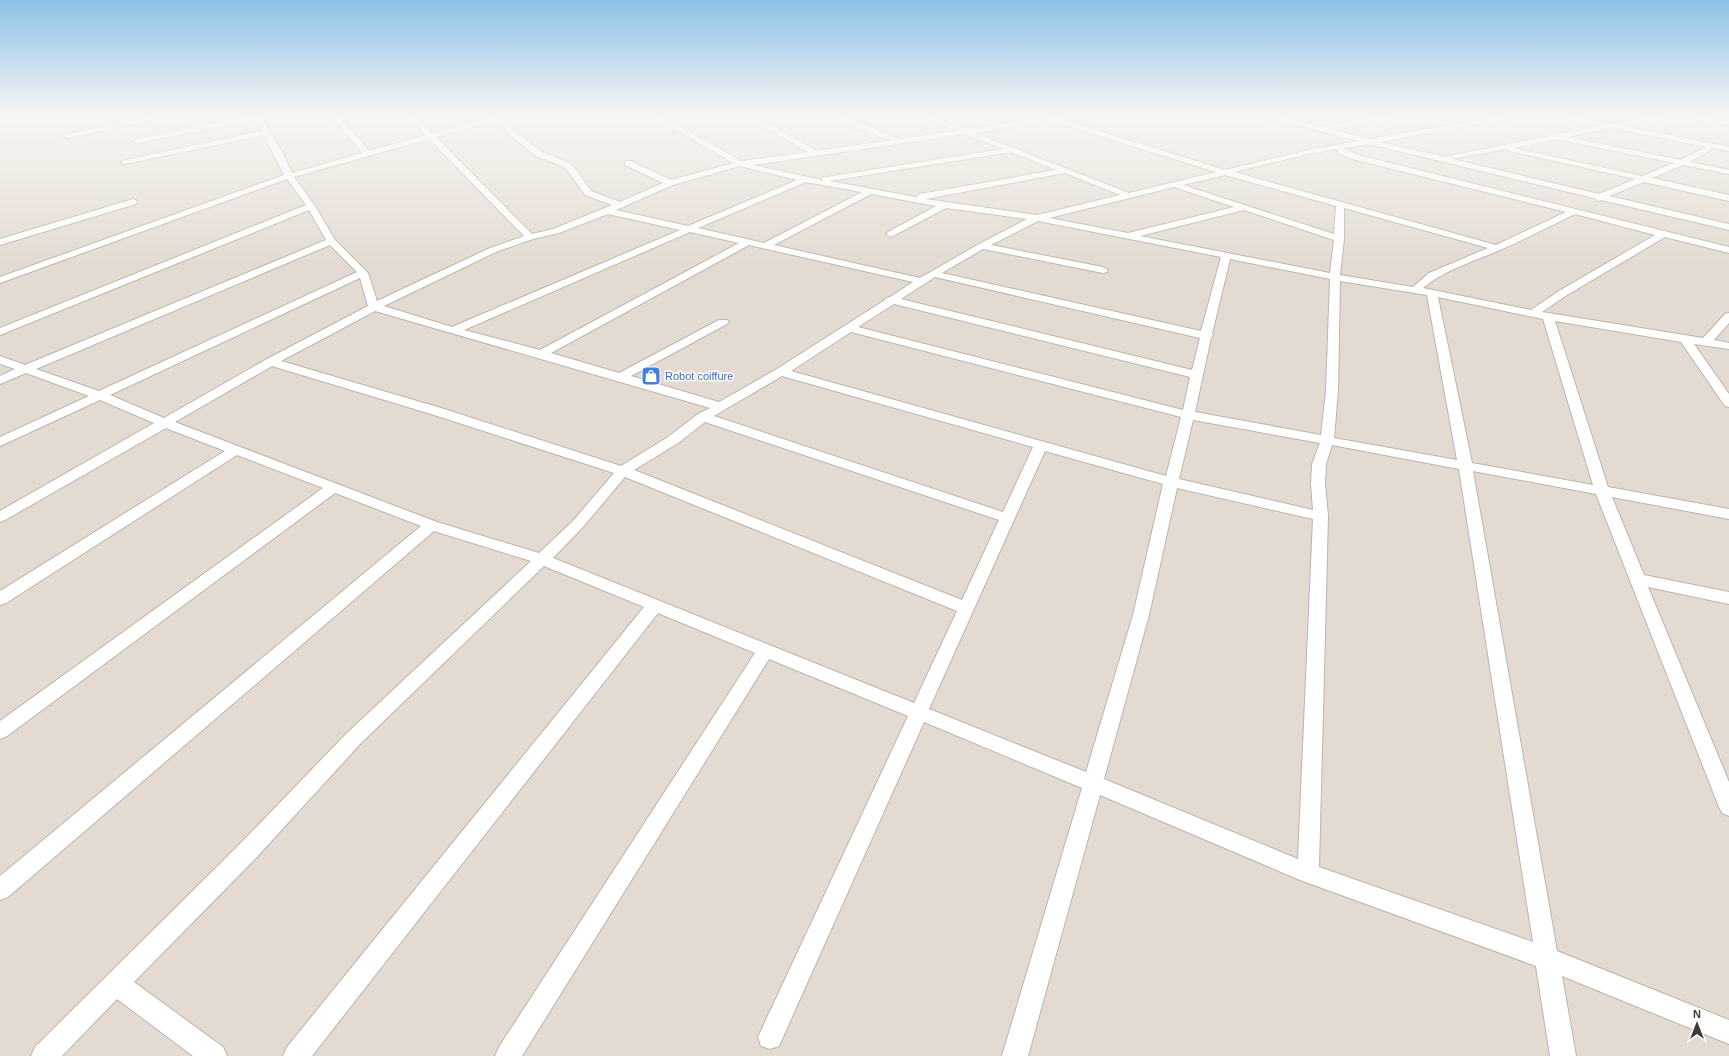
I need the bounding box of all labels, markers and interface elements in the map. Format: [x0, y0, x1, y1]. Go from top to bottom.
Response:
shop icon: Robot coiffure [640, 365, 662, 387]
place label: Robot coiffure [665, 370, 733, 382]
north arrow [1677, 1004, 1717, 1044]
text: N [1693, 1008, 1701, 1020]

